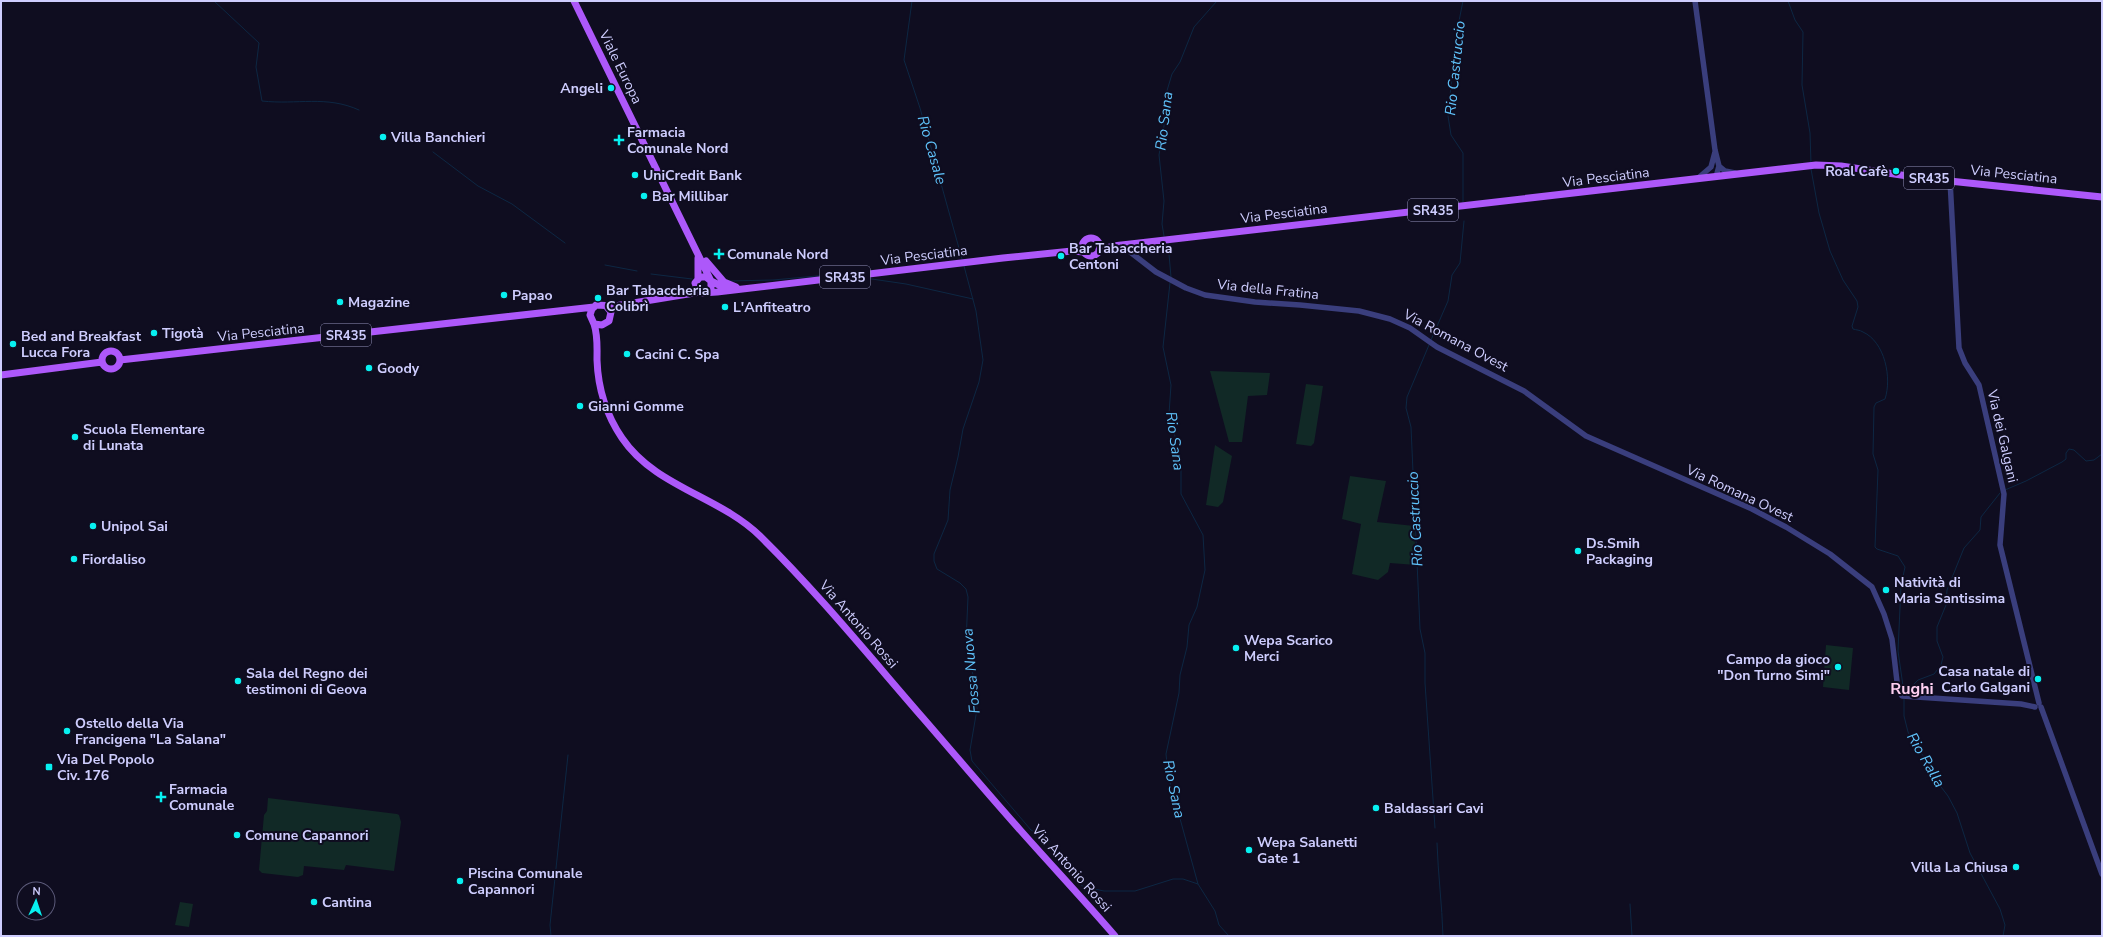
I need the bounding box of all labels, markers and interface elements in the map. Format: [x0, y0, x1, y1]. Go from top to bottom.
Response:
water label: Rio Castruccio [1440, 20, 1470, 116]
street label: Viale Europa [594, 26, 647, 107]
place label: Angeli [560, 79, 603, 98]
marker: Angeli [606, 83, 616, 93]
water label: Rio Sana [1150, 90, 1178, 152]
water label: Rio Casale [913, 113, 951, 187]
place label: Farmacia Comunale Nord [627, 123, 728, 158]
place label: Villa Banchieri [390, 128, 485, 147]
marker: Villa Banchieri [378, 132, 388, 142]
marker: Farmacia Comunale Nord [614, 135, 624, 145]
street label: Via Pesciatina [1969, 160, 2058, 189]
place label: Roal Cafè [1825, 162, 1888, 181]
street label: Via Pesciatina [1561, 163, 1651, 192]
place label: UniCredit Bank [643, 166, 742, 185]
marker: Roal Cafè [1891, 166, 1901, 176]
road number: SR435 [1904, 167, 1954, 189]
marker: UniCredit Bank [630, 170, 640, 180]
place label: Bar Millibar [652, 187, 729, 206]
marker: Bar Millibar [639, 191, 649, 201]
street label: Via Pesciatina [1239, 199, 1329, 228]
road number: SR435 [1408, 199, 1458, 221]
place label: Bar Tabaccheria Centoni [1069, 239, 1172, 274]
street label: Via Pesciatina [879, 241, 969, 270]
place label: Comunale Nord [727, 245, 828, 264]
marker: Comunale Nord [714, 249, 724, 259]
marker: Bar Tabaccheria Centoni [1056, 251, 1066, 261]
road number: SR435 [820, 266, 870, 288]
street label: Via della Fratina [1215, 275, 1320, 304]
place label: Bar Tabaccheria Colibrì [606, 281, 709, 316]
place label: Papao [512, 286, 553, 305]
marker: Papao [499, 290, 509, 300]
place label: Magazine [348, 293, 410, 312]
marker: Bar Tabaccheria Colibrì [593, 293, 603, 303]
marker: Magazine [335, 297, 345, 307]
place label: L'Anfiteatro [733, 298, 811, 317]
marker: L'Anfiteatro [720, 302, 730, 312]
street label: Via Romana Ovest [1399, 304, 1512, 376]
street label: Via Pesciatina [216, 318, 305, 347]
place label: Tigotà [162, 324, 204, 343]
road number: SR435 [321, 324, 371, 346]
place label: Bed and Breakfast Lucca Fora [21, 327, 142, 362]
marker: Tigotà [149, 328, 159, 338]
marker: Bed and Breakfast Lucca Fora [8, 339, 18, 349]
place label: Cacini C. Spa [635, 345, 719, 364]
marker: Cacini C. Spa [622, 349, 632, 359]
place label: Goody [377, 359, 420, 378]
marker: Goody [364, 363, 374, 373]
street label: Via dei Galgani [1982, 387, 2022, 484]
place label: Gianni Gomme [588, 397, 684, 416]
marker: Gianni Gomme [575, 401, 585, 411]
water label: Rio Sana [1161, 410, 1189, 472]
place label: Scuola Elementare di Lunata [83, 420, 205, 455]
marker: Scuola Elementare di Lunata [70, 432, 80, 442]
street label: Via Romana Ovest [1682, 460, 1797, 527]
water label: Rio Castruccio [1403, 471, 1427, 567]
place label: Unipol Sai [101, 517, 168, 536]
marker: Unipol Sai [88, 521, 98, 531]
place label: Ds.Smih Packaging [1586, 534, 1653, 569]
marker: Ds.Smih Packaging [1573, 546, 1583, 556]
place label: Fiordaliso [82, 550, 146, 569]
marker: Fiordaliso [69, 554, 79, 564]
place label: Natività di Maria Santissima [1894, 573, 2005, 608]
street label: Via Antonio Rossi [814, 575, 902, 672]
marker: Natività di Maria Santissima [1881, 585, 1891, 595]
water label: Fossa Nuova [957, 627, 985, 715]
place label: Wepa Scarico Merci [1244, 631, 1333, 666]
marker: Wepa Scarico Merci [1231, 643, 1241, 653]
place label: Campo da gioco "Don Turno Simi" [1717, 650, 1830, 685]
marker: Campo da gioco "Don Turno Simi" [1833, 662, 1843, 672]
place label: Casa natale di Carlo Galgani [1938, 662, 2030, 697]
place label: Sala del Regno dei testimoni di Geova [246, 664, 368, 699]
marker: Casa natale di Carlo Galgani [2033, 674, 2043, 684]
marker: Sala del Regno dei testimoni di Geova [233, 676, 243, 686]
district label: Rughi [1890, 678, 1934, 700]
place label: Ostello della Via Francigena "La Salana" [75, 714, 226, 749]
marker: Ostello della Via Francigena "La Salana" [62, 726, 72, 736]
water label: Rio Ralla [1902, 729, 1950, 791]
place label: Via Del Popolo Civ. 176 [56, 750, 154, 785]
water label: Rio Sana [1158, 758, 1190, 820]
marker: Via Del Popolo Civ. 176 [44, 762, 54, 772]
place label: Farmacia Comunale [169, 780, 235, 815]
marker: Farmacia Comunale [156, 792, 166, 802]
place label: Baldassari Cavi [1384, 799, 1484, 818]
marker: Baldassari Cavi [1371, 803, 1381, 813]
street label: Via Antonio Rossi [1027, 820, 1116, 916]
place label: Comune Capannori [245, 826, 369, 845]
marker: Comune Capannori [232, 830, 242, 840]
place label: Wepa Salanetti Gate 1 [1257, 833, 1357, 868]
marker: Wepa Salanetti Gate 1 [1244, 845, 1254, 855]
place label: Villa La Chiusa [1910, 858, 2008, 877]
marker: Villa La Chiusa [2011, 862, 2021, 872]
place label: Piscina Comunale Capannori [468, 864, 583, 899]
marker: Piscina Comunale Capannori [455, 876, 465, 886]
north arrow [16, 881, 56, 921]
text: N [32, 884, 41, 899]
place label: Cantina [322, 893, 372, 912]
marker: Cantina [309, 897, 319, 907]

